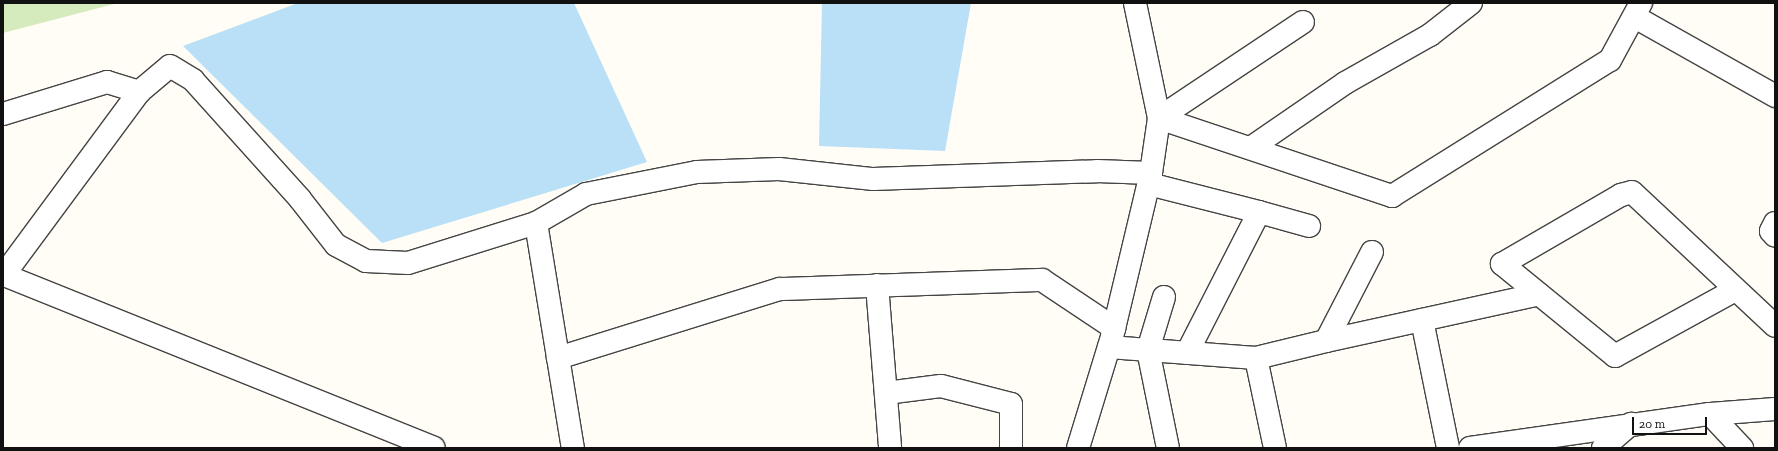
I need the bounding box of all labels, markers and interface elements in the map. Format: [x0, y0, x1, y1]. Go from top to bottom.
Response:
scale bar [1634, 409, 1709, 435]
text: 20 m [1639, 417, 1665, 431]

